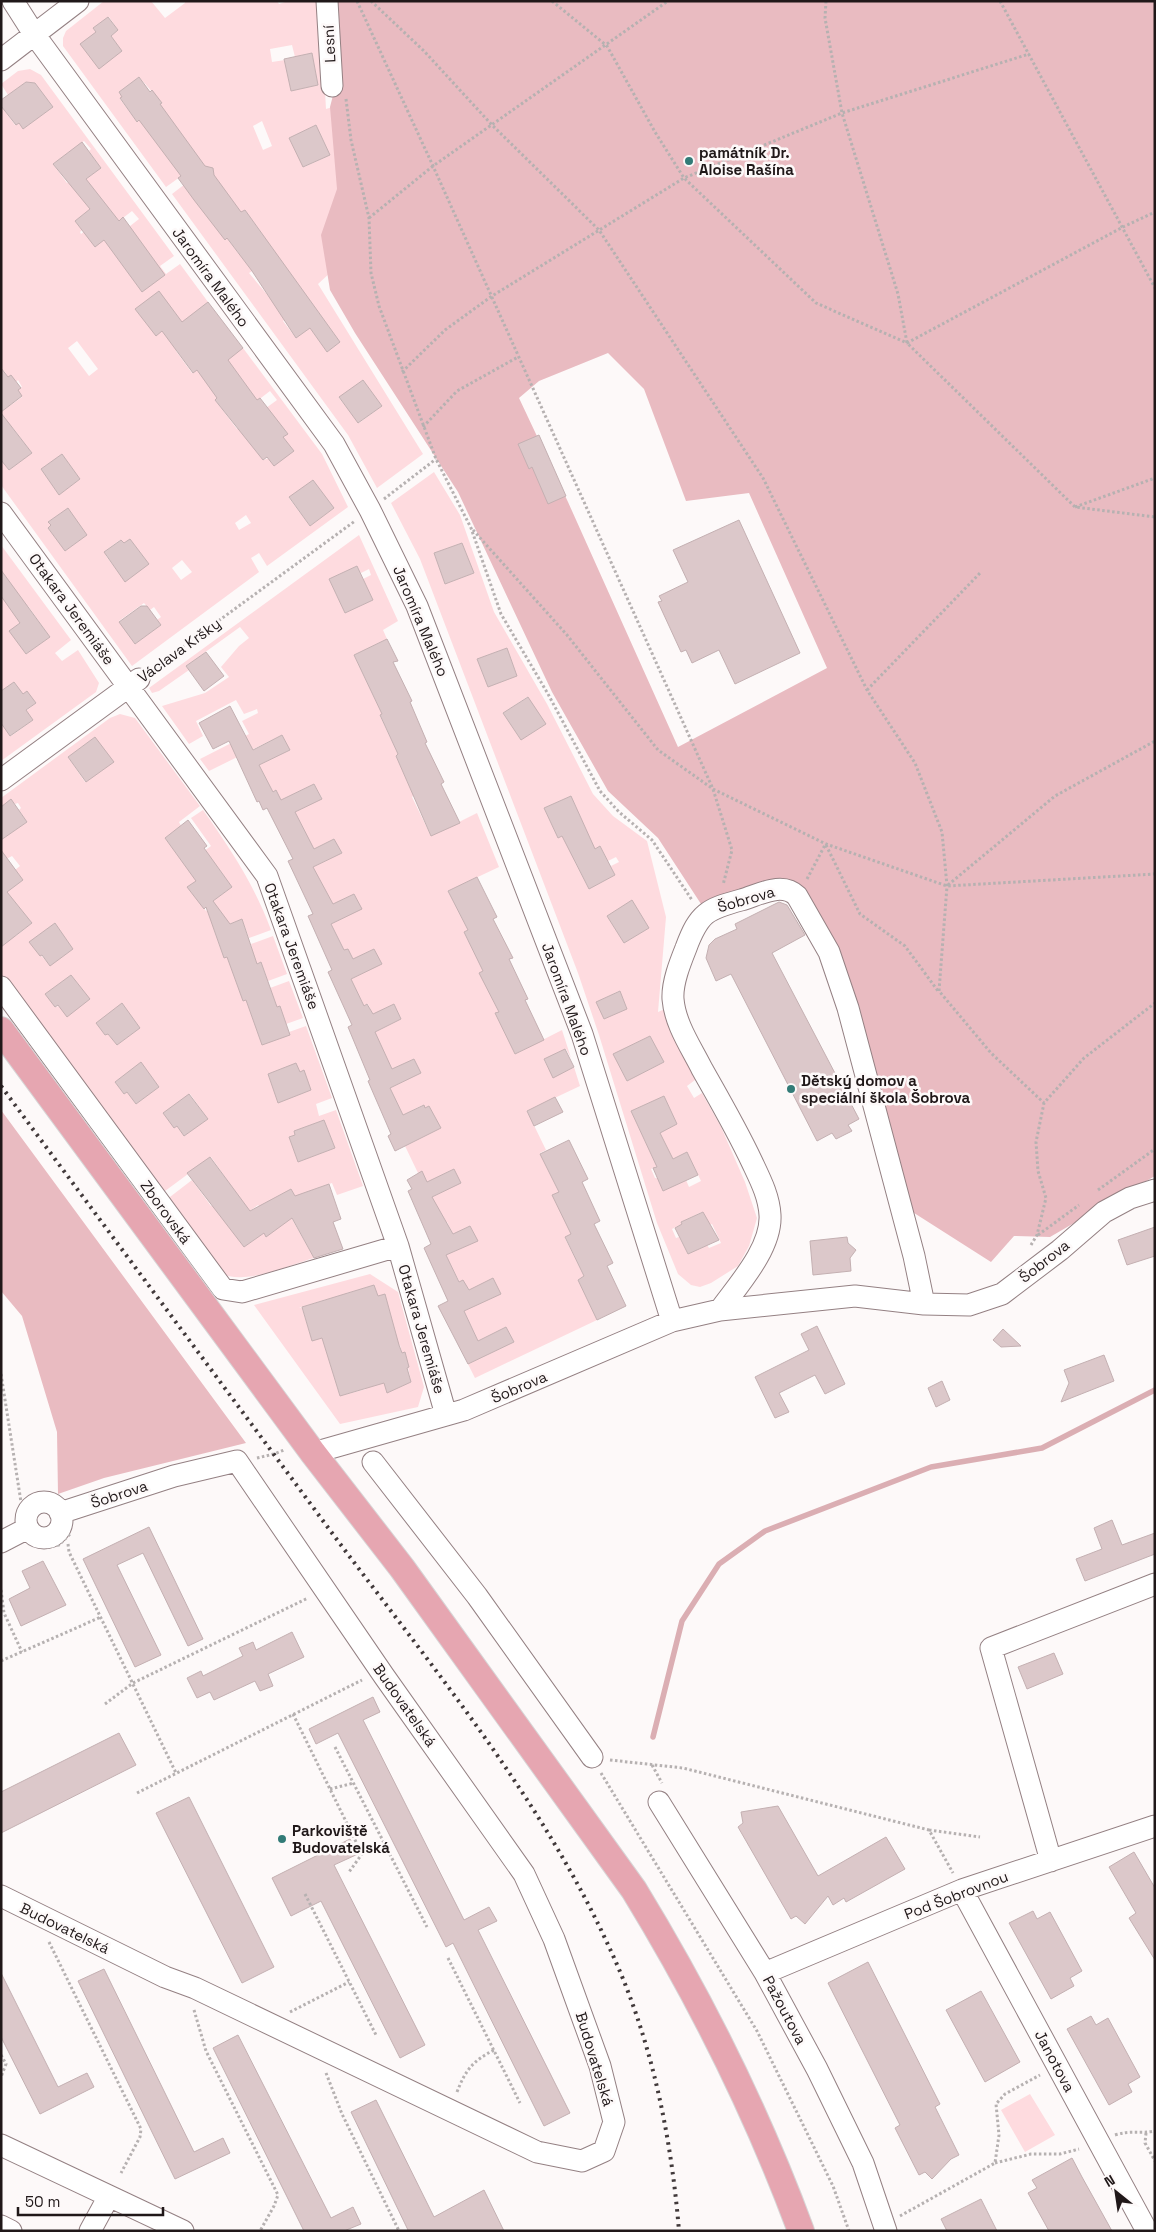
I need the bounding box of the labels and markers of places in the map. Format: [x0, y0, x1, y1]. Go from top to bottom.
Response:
place label: památník Dr. Aloise Rašína [699, 143, 794, 179]
marker: památník Dr. Aloise Rašína [683, 155, 695, 167]
place label: Dětský domov a speciální škola Šobrova [801, 1071, 971, 1107]
marker: Dětský domov a speciální škola Šobrova [785, 1083, 797, 1095]
place label: Parkoviště Budovatelská [292, 1821, 390, 1857]
marker: Parkoviště Budovatelská [276, 1833, 288, 1845]

